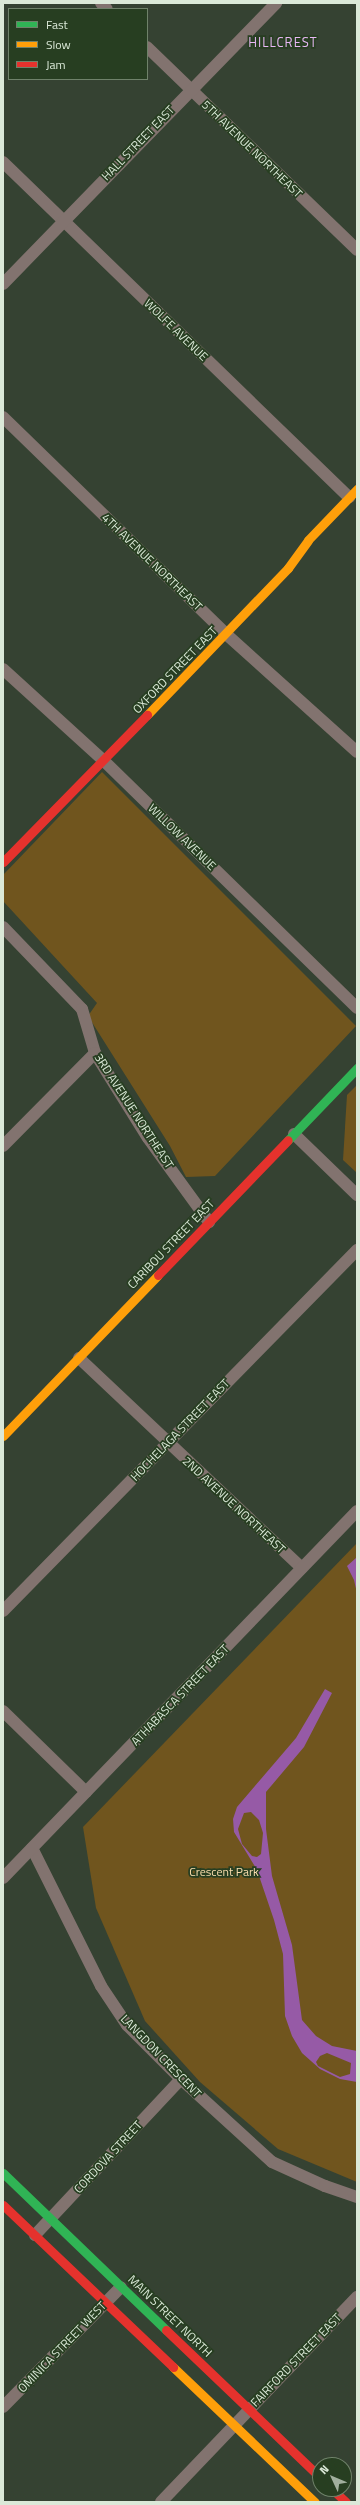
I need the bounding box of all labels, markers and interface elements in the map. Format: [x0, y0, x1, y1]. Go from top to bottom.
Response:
legend [8, 8, 148, 80]
text: Fast [46, 15, 68, 34]
district label: HILLCREST [248, 34, 318, 50]
text: Slow [46, 35, 71, 54]
text: Jam [46, 55, 66, 74]
street label: 5TH AVENUE NORTHEAST [199, 97, 305, 201]
street label: HALL STREET EAST [99, 103, 177, 183]
street label: WOLFE AVENUE [141, 296, 211, 364]
street label: 4TH AVENUE NORTHEAST [99, 510, 205, 614]
street label: OXFORD STREET EAST [130, 624, 220, 716]
street label: WILLOW AVENUE [145, 801, 219, 873]
street label: 3RD AVENUE NORTHEAST [91, 1051, 177, 1171]
street label: CARIBOU STREET EAST [125, 1196, 217, 1292]
street label: HOCHELAGA STREET EAST [128, 1376, 232, 1484]
street label: 2ND AVENUE NORTHEAST [180, 1454, 288, 1556]
street label: ATHABASCA STREET EAST [128, 1642, 232, 1748]
park label: Crescent Park [189, 1865, 259, 1879]
street label: LANGDON CRESCENT [118, 2012, 204, 2100]
street label: CORDOVA STREET [71, 2118, 145, 2196]
street label: MAIN STREET NORTH [125, 2272, 215, 2360]
street label: OMINICA STREET WEST [15, 2299, 109, 2395]
street label: FAIRFORD STREET EAST [248, 2310, 344, 2410]
north arrow [312, 2457, 352, 2497]
text: N [316, 2461, 332, 2478]

